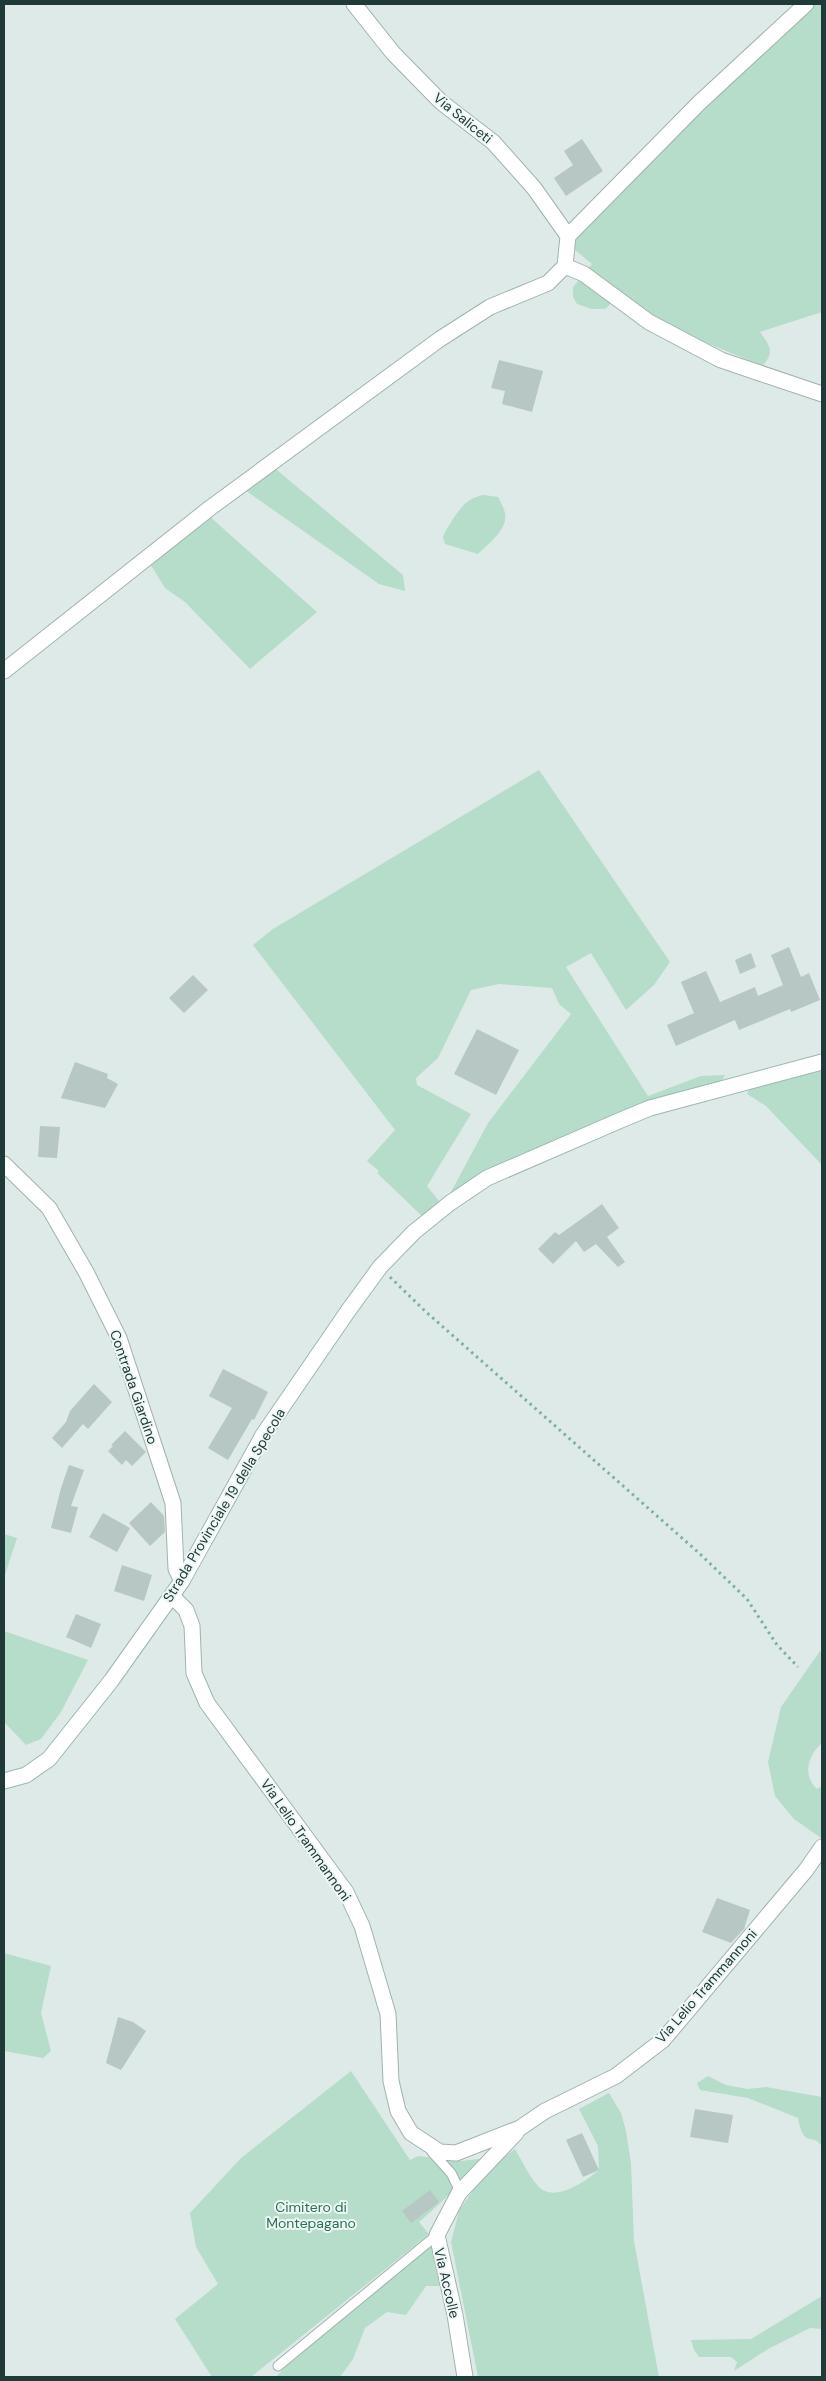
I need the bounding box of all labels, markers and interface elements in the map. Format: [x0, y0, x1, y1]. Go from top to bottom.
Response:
street label: Via Saliceti [430, 89, 496, 147]
street label: Contrada Giardino [106, 1327, 162, 1447]
street label: Strada Provinciale 19 della Specola [159, 1405, 289, 1605]
street label: Via Lelio Trammannoni [257, 1775, 355, 1905]
street label: Via Lelio Trammannoni [651, 1925, 761, 2047]
park label: Cimitero di Montepagano [266, 2198, 356, 2232]
street label: Via Accolle [430, 2246, 464, 2320]

